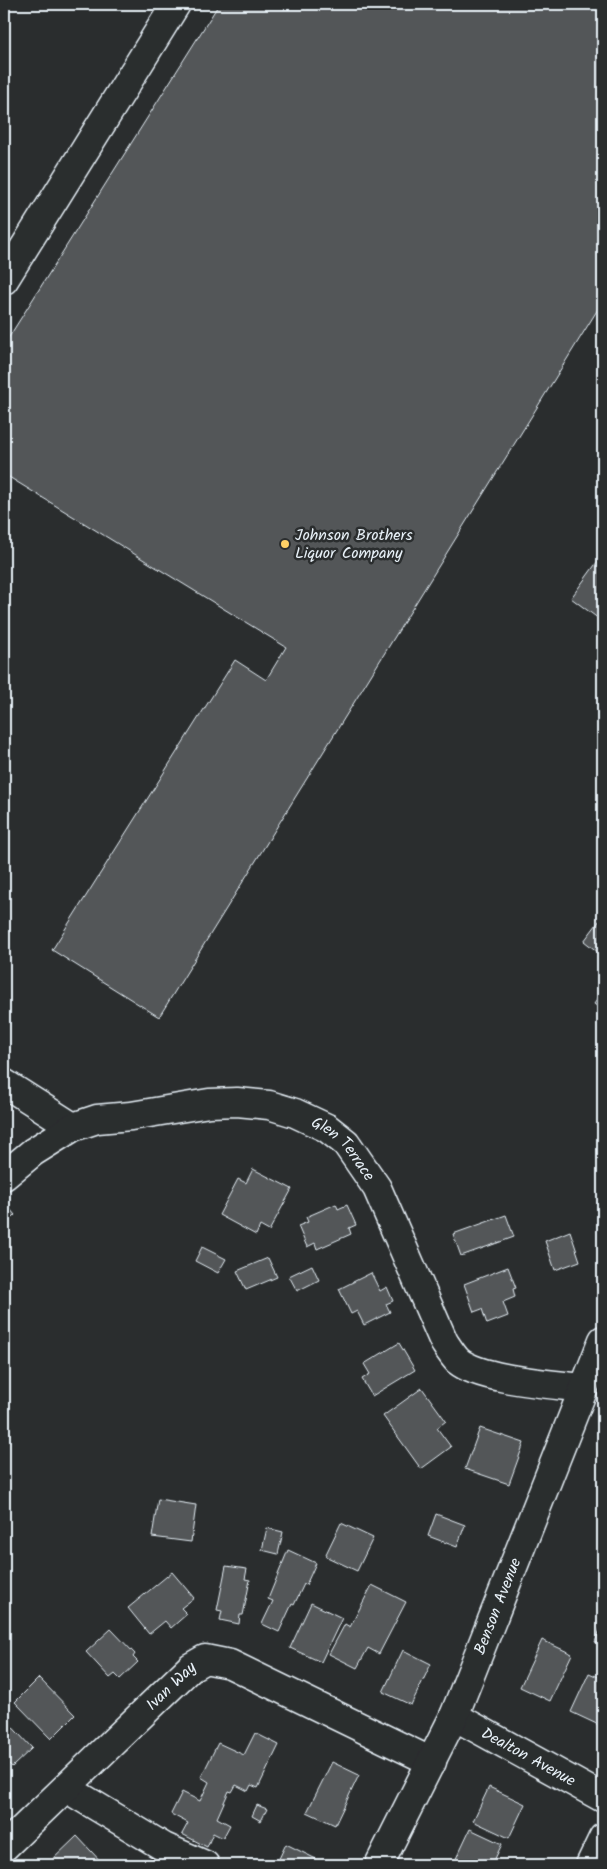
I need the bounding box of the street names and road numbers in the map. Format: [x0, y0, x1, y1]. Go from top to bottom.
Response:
street label: Glen Terrace [307, 1110, 381, 1186]
street label: Benson Avenue [467, 1554, 528, 1658]
street label: Ivan Way [140, 1655, 202, 1717]
street label: Dealton Avenue [477, 1721, 580, 1793]

